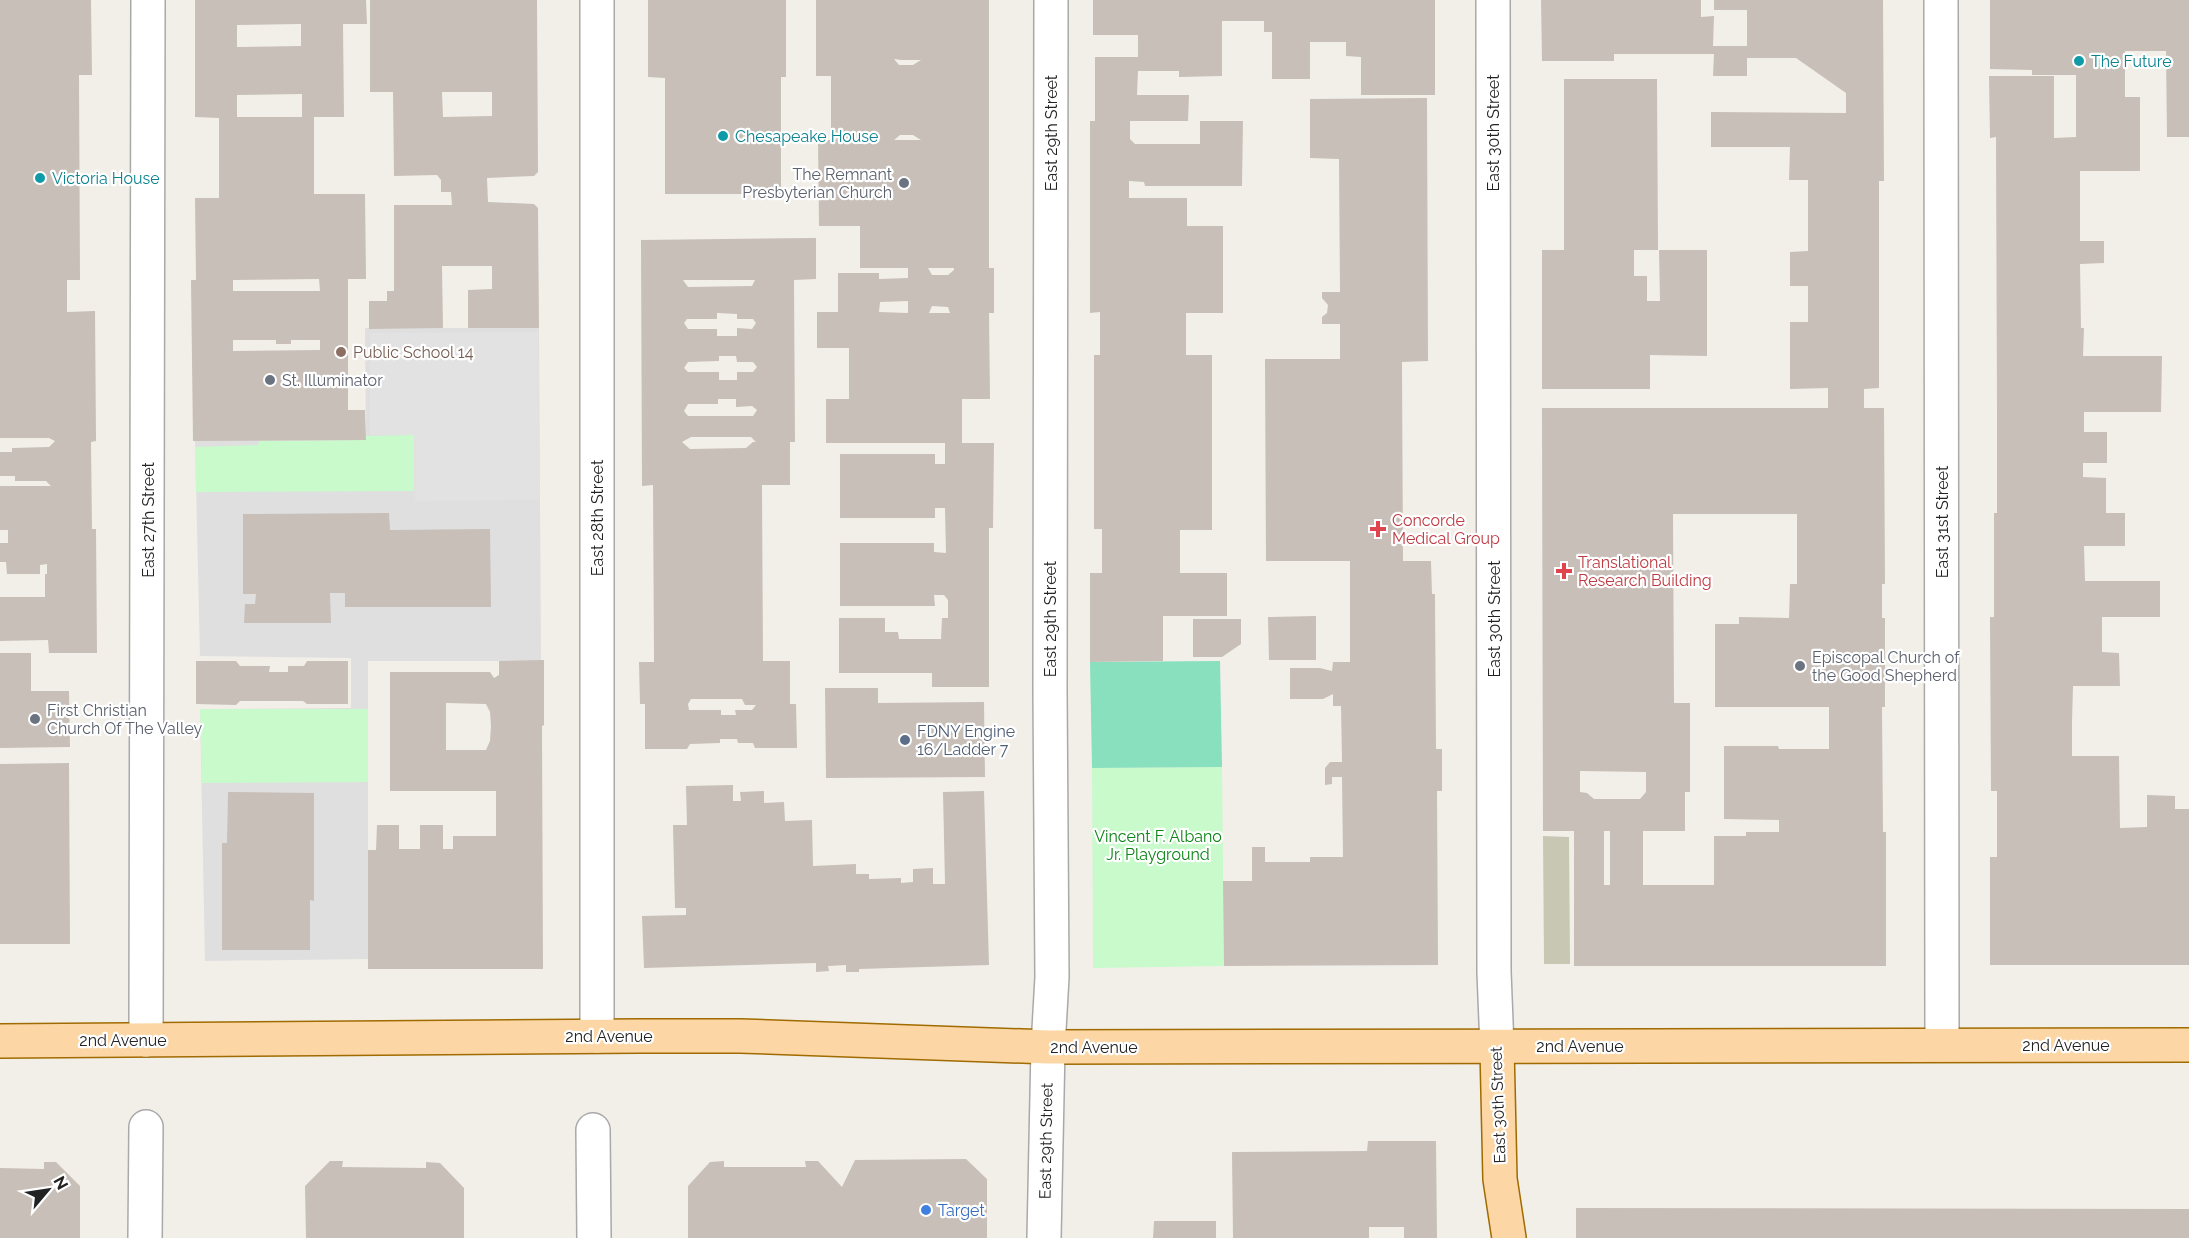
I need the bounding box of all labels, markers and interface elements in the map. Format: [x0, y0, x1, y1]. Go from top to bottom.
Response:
place label: The Future [2091, 52, 2172, 71]
marker: The Future [2072, 54, 2086, 68]
street label: East 29th Street [1042, 74, 1061, 191]
street label: East 30th Street [1484, 74, 1503, 192]
place label: Chesapeake House [735, 127, 878, 146]
marker: Chesapeake House [716, 129, 730, 143]
place label: The Remnant Presbyterian Church [742, 165, 893, 202]
place label: Victoria House [52, 169, 160, 188]
marker: Victoria House [33, 171, 47, 185]
marker: The Remnant Presbyterian Church [897, 176, 911, 190]
place label: Public School 14 [353, 343, 474, 362]
marker: Public School 14 [334, 345, 348, 359]
place label: St. Illuminator [282, 371, 383, 390]
marker: St. Illuminator [263, 373, 277, 387]
street label: East 28th Street [588, 459, 607, 576]
street label: East 27th Street [139, 462, 158, 578]
street label: East 31st Street [1933, 465, 1952, 578]
place label: Concorde Medical Group [1392, 511, 1500, 548]
marker: Concorde Medical Group [1369, 520, 1387, 538]
place label: Translational Research Building [1578, 553, 1712, 590]
street label: East 29th Street [1041, 560, 1060, 677]
street label: East 30th Street [1485, 560, 1504, 678]
marker: Translational Research Building [1555, 562, 1573, 580]
place label: Episcopal Church of the Good Shepherd [1812, 648, 1960, 685]
marker: Episcopal Church of the Good Shepherd [1793, 659, 1807, 673]
place label: First Christian Church Of The Valley [47, 701, 203, 738]
marker: First Christian Church Of The Valley [28, 712, 42, 726]
place label: FDNY Engine 16/Ladder 7 [917, 722, 1015, 759]
marker: FDNY Engine 16/Ladder 7 [898, 733, 912, 747]
park label: Vincent F. Albano Jr. Playground [1094, 827, 1222, 864]
street label: 2nd Avenue [565, 1027, 653, 1046]
street label: 2nd Avenue [79, 1031, 167, 1050]
street label: 2nd Avenue [2022, 1036, 2110, 1055]
street label: 2nd Avenue [1536, 1037, 1624, 1056]
street label: 2nd Avenue [1050, 1038, 1138, 1057]
street label: East 30th Street [1486, 1046, 1510, 1164]
street label: East 29th Street [1035, 1082, 1057, 1199]
north arrow [18, 1160, 78, 1220]
text: N [49, 1173, 72, 1193]
place label: Target [938, 1201, 985, 1220]
marker: Target [919, 1203, 933, 1217]

